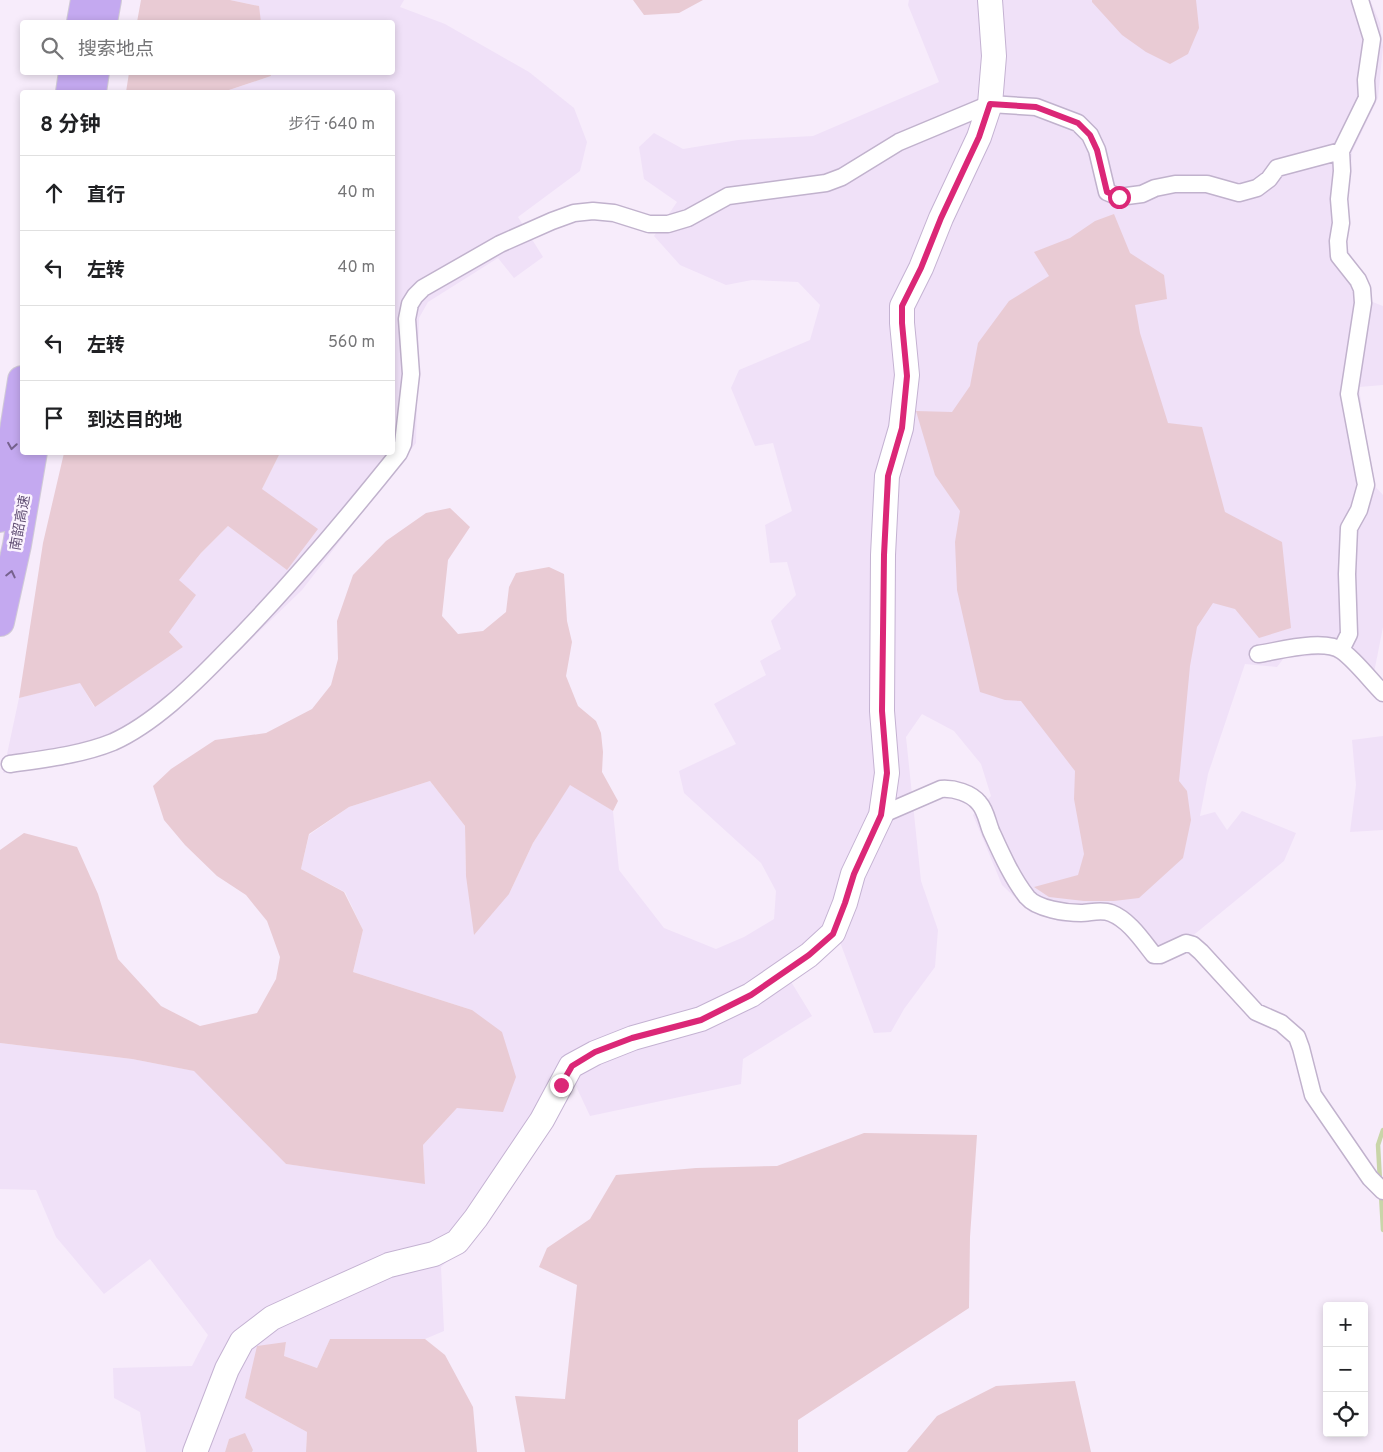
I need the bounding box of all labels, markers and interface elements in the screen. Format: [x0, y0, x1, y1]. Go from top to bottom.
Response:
search box [20, 20, 395, 75]
icon: search [38, 34, 66, 62]
text: 搜索地点 [78, 38, 154, 62]
text: 8 分钟 [40, 112, 100, 139]
text: 步行 · 640 m [288, 115, 375, 135]
icon: ahead [40, 179, 68, 207]
text: 40 m [337, 183, 375, 203]
text: 直行 [87, 184, 125, 208]
route start [1108, 186, 1131, 209]
icon: left [40, 254, 68, 282]
text: 40 m [337, 258, 375, 278]
text: 左转 [87, 259, 125, 283]
icon: left [40, 329, 68, 357]
text: 560 m [328, 333, 375, 353]
text: 左转 [87, 334, 125, 358]
icon: arrive [40, 404, 68, 432]
text: 到达目的地 [87, 409, 182, 433]
one-way arrow [7, 441, 17, 450]
street label: 南韶高速 [8, 494, 34, 552]
one-way arrow [5, 570, 16, 579]
route end [550, 1074, 573, 1097]
map controls [1323, 1302, 1368, 1437]
button: + [1323, 1302, 1368, 1347]
button: − [1323, 1347, 1368, 1392]
button: locate [1323, 1392, 1368, 1437]

